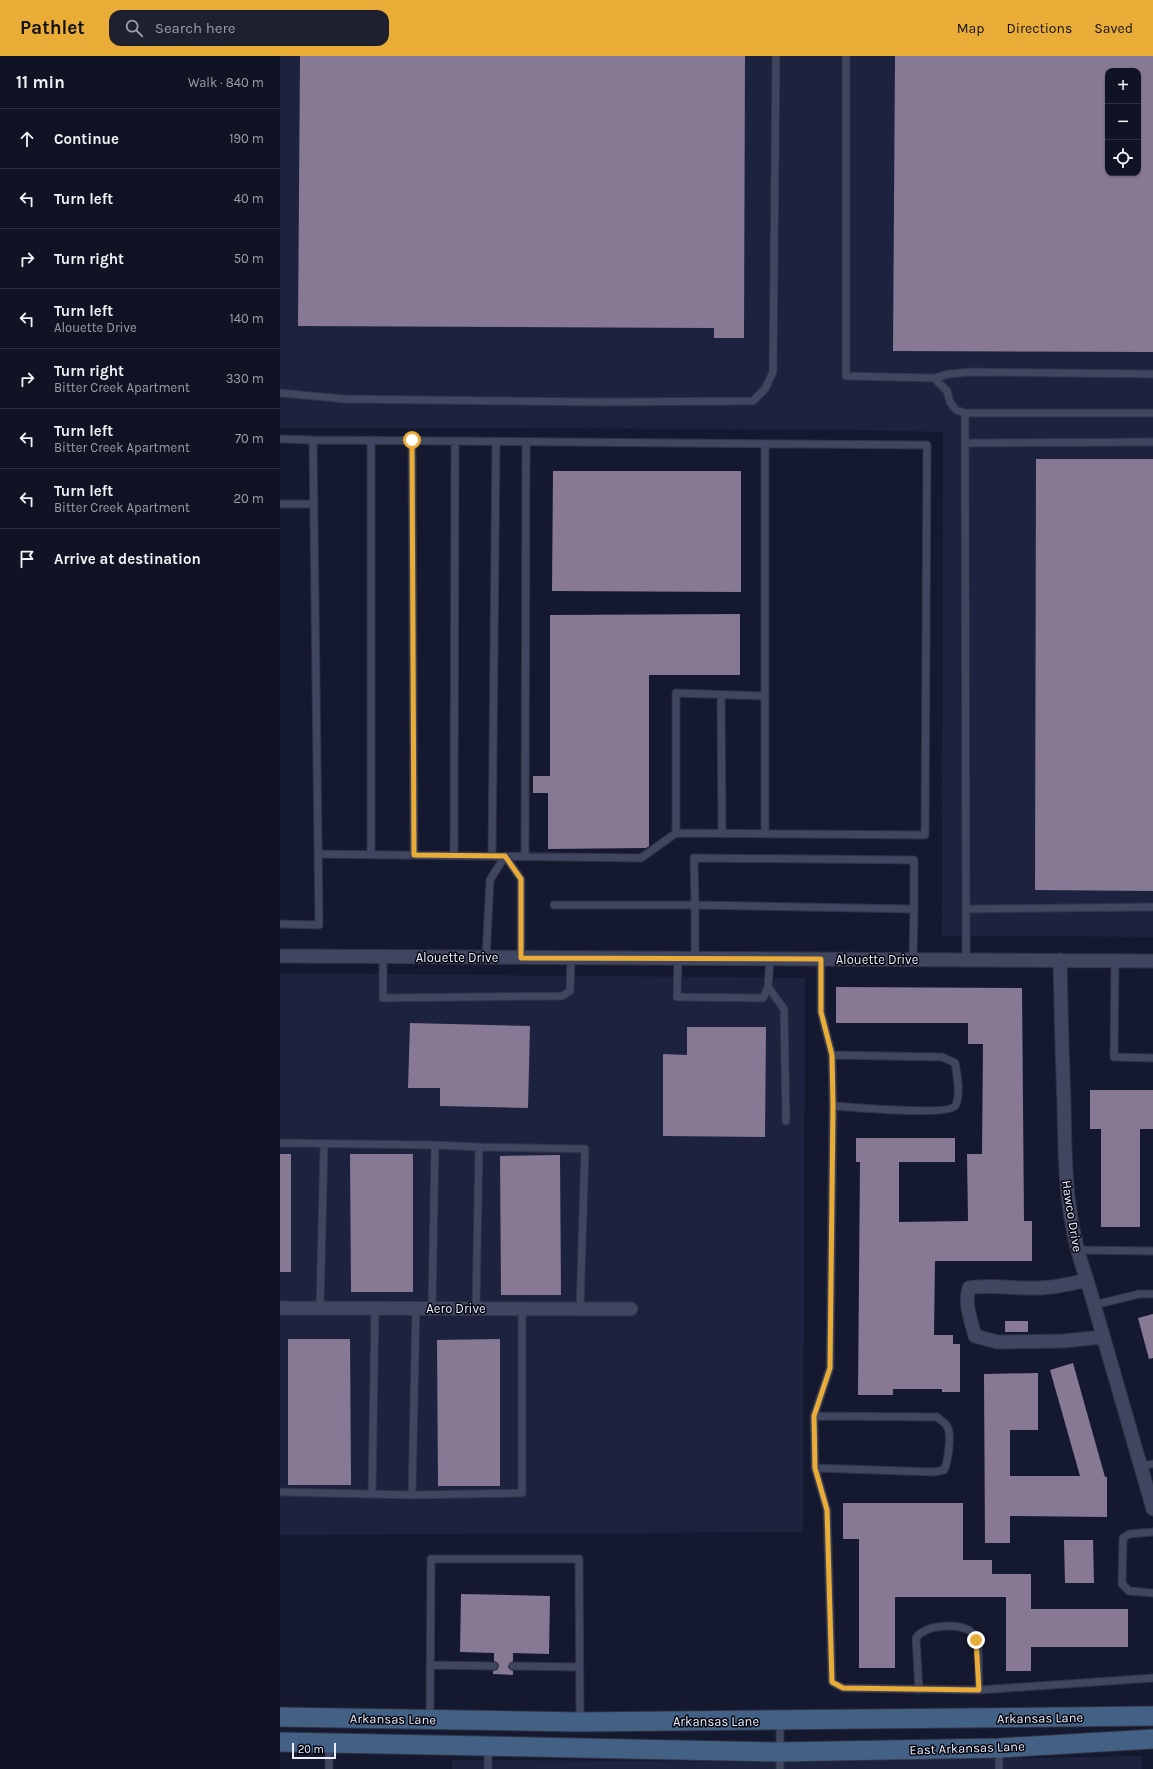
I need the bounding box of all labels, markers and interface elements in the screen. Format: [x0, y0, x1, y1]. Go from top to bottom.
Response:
search box [109, 10, 389, 46]
text: Pathlet [20, 17, 85, 39]
icon: search [123, 17, 145, 39]
text: Search here [155, 19, 236, 37]
text: Map [957, 20, 985, 37]
text: Directions [1007, 20, 1072, 37]
text: Saved [1094, 20, 1133, 37]
map controls [1105, 68, 1141, 176]
button: + [1105, 68, 1141, 104]
text: 11 min [16, 72, 65, 92]
text: Walk · 840 m [188, 75, 264, 90]
button: − [1105, 104, 1141, 140]
icon: ahead [16, 128, 38, 150]
text: Continue [54, 130, 119, 148]
text: 190 m [229, 131, 264, 146]
button: locate [1105, 140, 1141, 176]
icon: left [16, 188, 38, 210]
text: Turn left [54, 190, 113, 208]
text: 40 m [234, 191, 264, 206]
icon: right [16, 248, 38, 270]
text: Turn right [54, 250, 124, 268]
text: 50 m [234, 251, 264, 266]
text: Turn left [54, 302, 113, 320]
icon: left [16, 308, 38, 330]
text: 140 m [229, 311, 264, 326]
text: Alouette Drive [54, 320, 137, 335]
text: Turn right [54, 362, 124, 380]
icon: right [16, 368, 38, 390]
text: 330 m [226, 371, 264, 386]
text: Bitter Creek Apartment [54, 380, 190, 395]
text: Turn left [54, 422, 113, 440]
icon: left [16, 428, 38, 450]
text: 70 m [235, 431, 264, 446]
route start [403, 431, 421, 449]
text: Bitter Creek Apartment [54, 440, 190, 455]
text: Turn left [54, 482, 113, 500]
icon: left [16, 488, 38, 510]
text: 20 m [234, 491, 264, 506]
text: Bitter Creek Apartment [54, 500, 190, 515]
icon: arrive [16, 548, 38, 570]
text: Arrive at destination [54, 550, 201, 568]
street label: Alouette Drive [416, 950, 499, 965]
street label: Alouette Drive [836, 952, 919, 967]
street label: Hawco Drive [1059, 1179, 1085, 1253]
street label: Aero Drive [426, 1301, 486, 1316]
route end [967, 1631, 985, 1649]
street label: Arkansas Lane [997, 1710, 1084, 1726]
street label: Arkansas Lane [350, 1711, 437, 1727]
street label: Arkansas Lane [673, 1714, 759, 1729]
street label: East Arkansas Lane [909, 1738, 1025, 1758]
scale bar [292, 1741, 336, 1760]
text: 20 m [298, 1743, 324, 1756]

